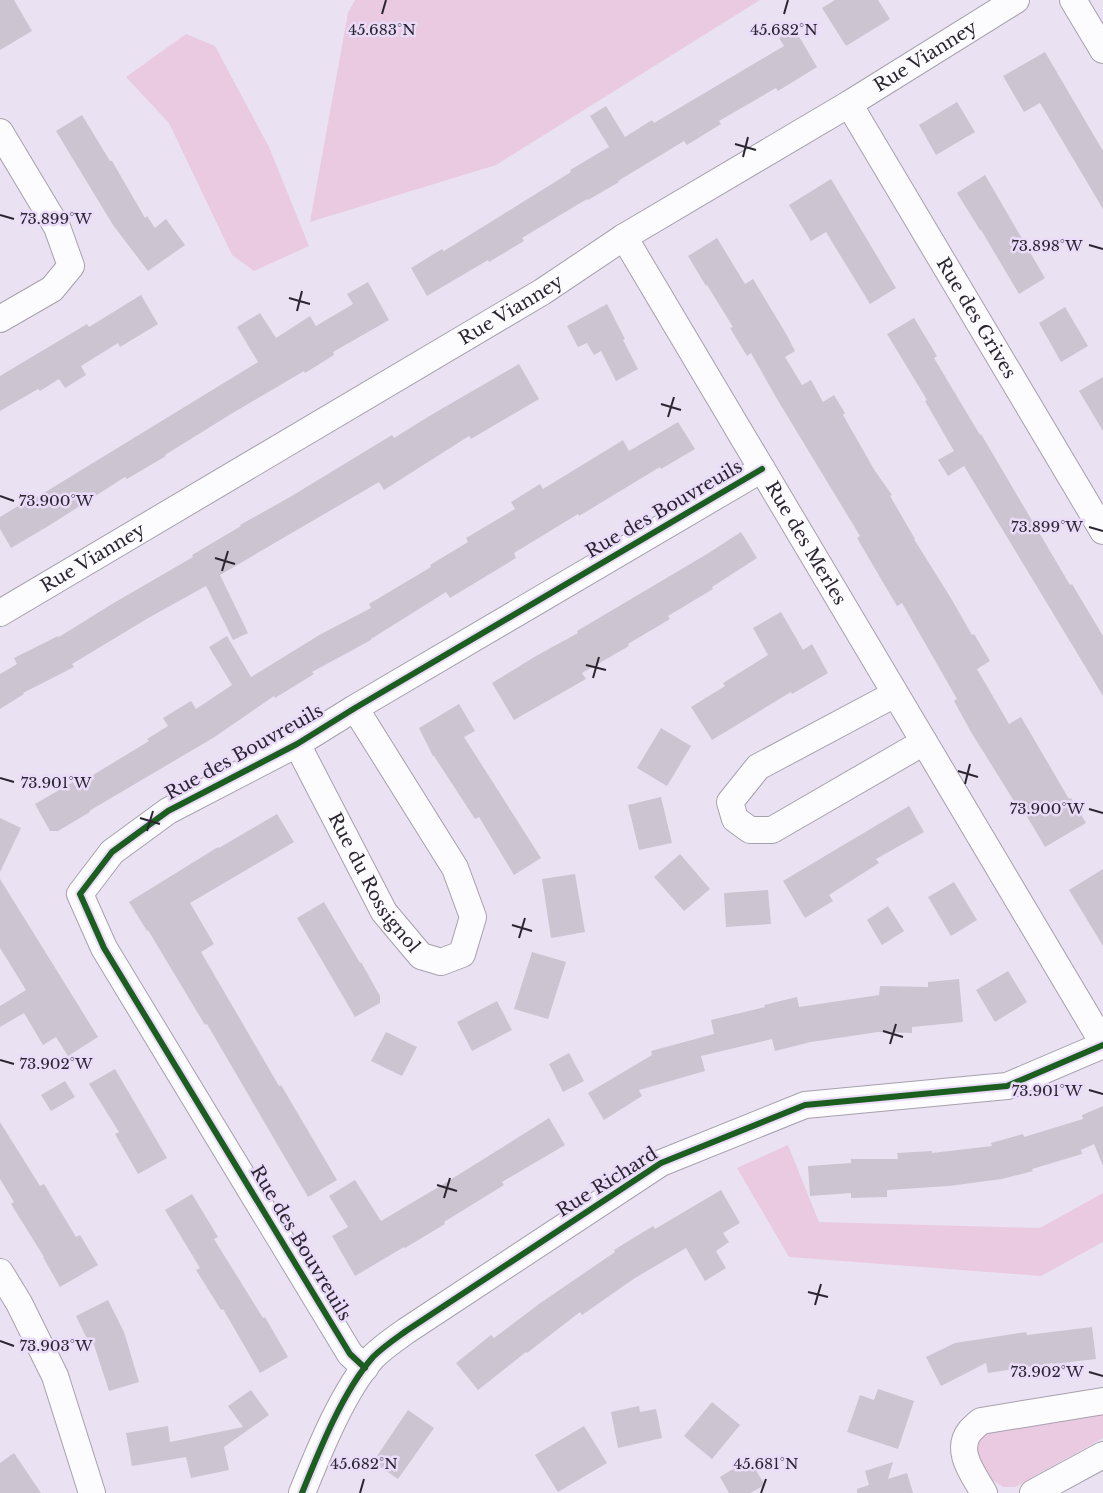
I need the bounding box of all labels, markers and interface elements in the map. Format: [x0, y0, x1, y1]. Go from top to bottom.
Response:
street label: Rue Vianney [870, 16, 981, 97]
text: 45.683°N [348, 20, 416, 39]
text: 45.682°N [750, 20, 818, 39]
text: 73.899°W [20, 209, 92, 228]
text: 73.898°W [1011, 236, 1083, 255]
street label: Rue des Grives [932, 253, 1021, 383]
street label: Rue Vianney [455, 270, 567, 350]
street label: Rue des Bouvreuils [582, 455, 746, 563]
street label: Rue des Merles [761, 477, 851, 609]
text: 73.900°W [19, 491, 94, 510]
text: 73.899°W [1011, 517, 1083, 536]
street label: Rue Vianney [37, 518, 150, 597]
street label: Rue des Bouvreuils [161, 699, 327, 805]
text: 73.901°W [21, 773, 92, 792]
text: 73.900°W [1010, 799, 1085, 818]
street label: Rue du Rossignol [323, 809, 425, 957]
text: 73.902°W [19, 1054, 93, 1073]
text: 73.901°W [1012, 1081, 1083, 1100]
street label: Rue Richard [553, 1142, 661, 1222]
street label: Rue des Bouvreuils [246, 1161, 356, 1325]
text: 73.903°W [19, 1336, 93, 1355]
text: 73.902°W [1010, 1362, 1084, 1381]
text: 45.682°N [330, 1454, 398, 1473]
text: 45.681°N [733, 1454, 799, 1473]

